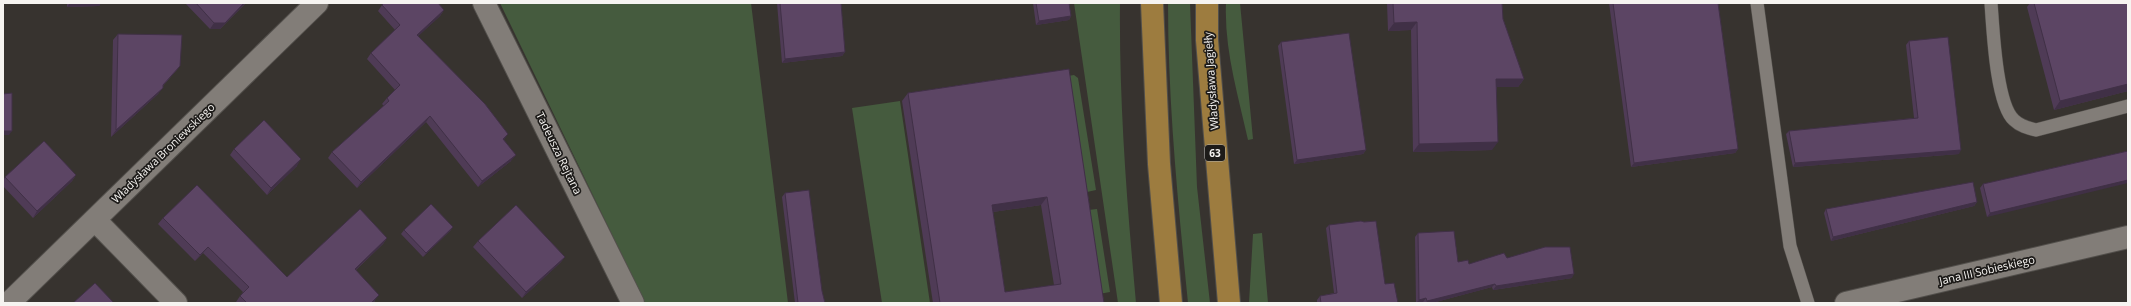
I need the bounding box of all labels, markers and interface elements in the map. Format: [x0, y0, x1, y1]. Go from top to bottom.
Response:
street label: Władysława Jagiełły [1200, 31, 1221, 130]
street label: Władysława Broniewskiego [108, 99, 218, 206]
street label: Tadeusza Rejtana [533, 109, 586, 196]
road number: 63 [1205, 145, 1225, 161]
street label: Jana III Sobieskiego [1937, 251, 2037, 288]

